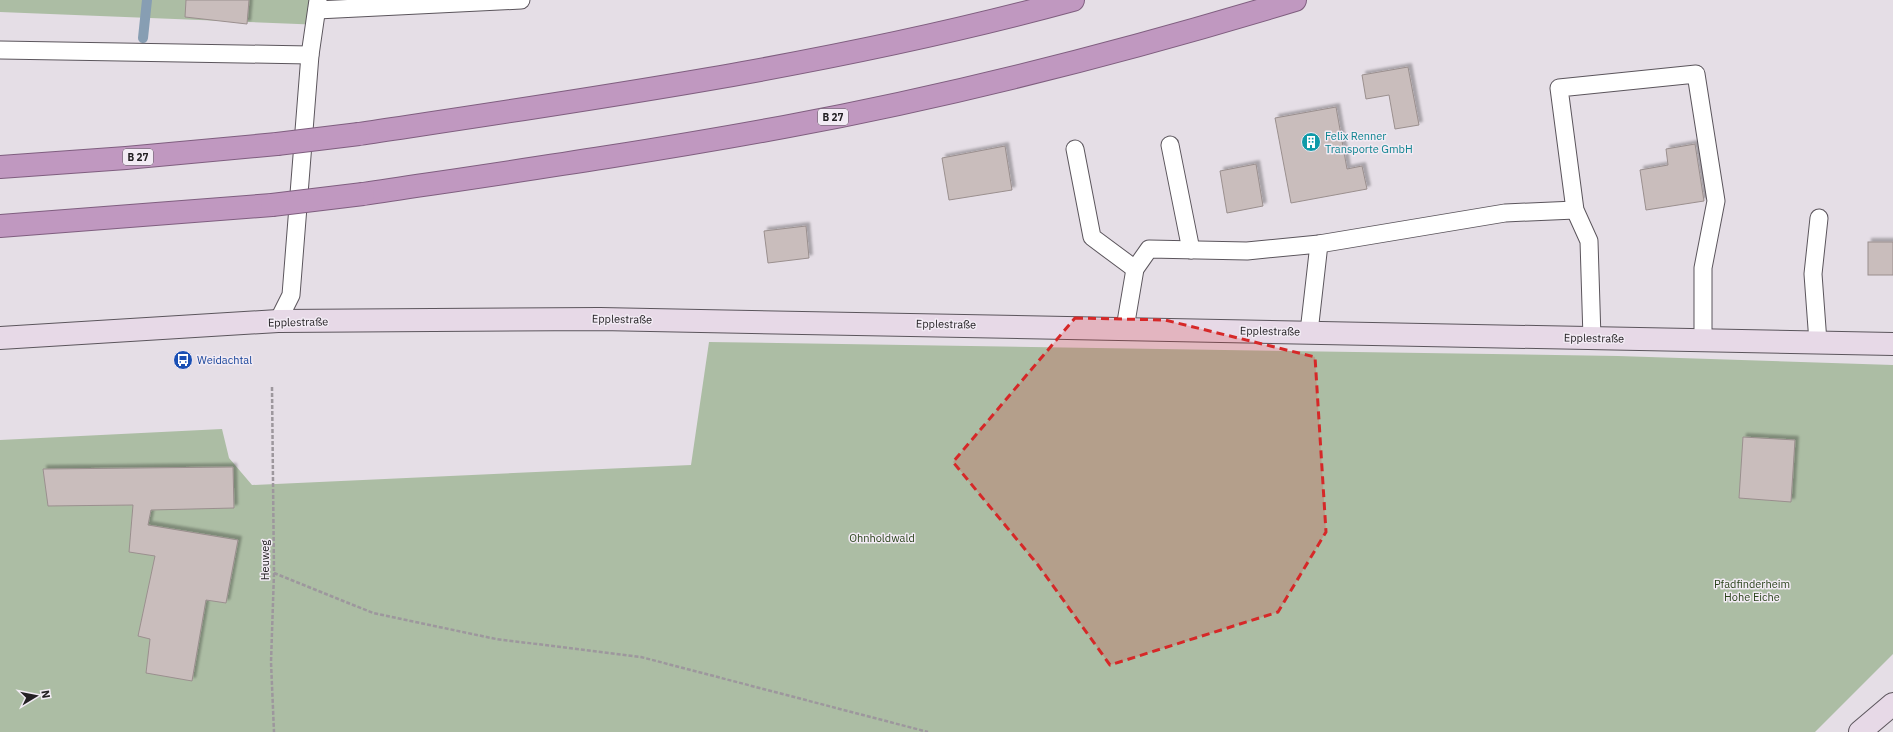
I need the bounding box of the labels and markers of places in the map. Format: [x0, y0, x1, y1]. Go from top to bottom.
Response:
place label: Felix Renner Transporte GmbH [1325, 129, 1413, 156]
building icon: Felix Renner Transporte GmbH [1300, 131, 1322, 153]
bus stop icon: Weidachtal [172, 349, 194, 371]
place label: Weidachtal [197, 353, 252, 367]

